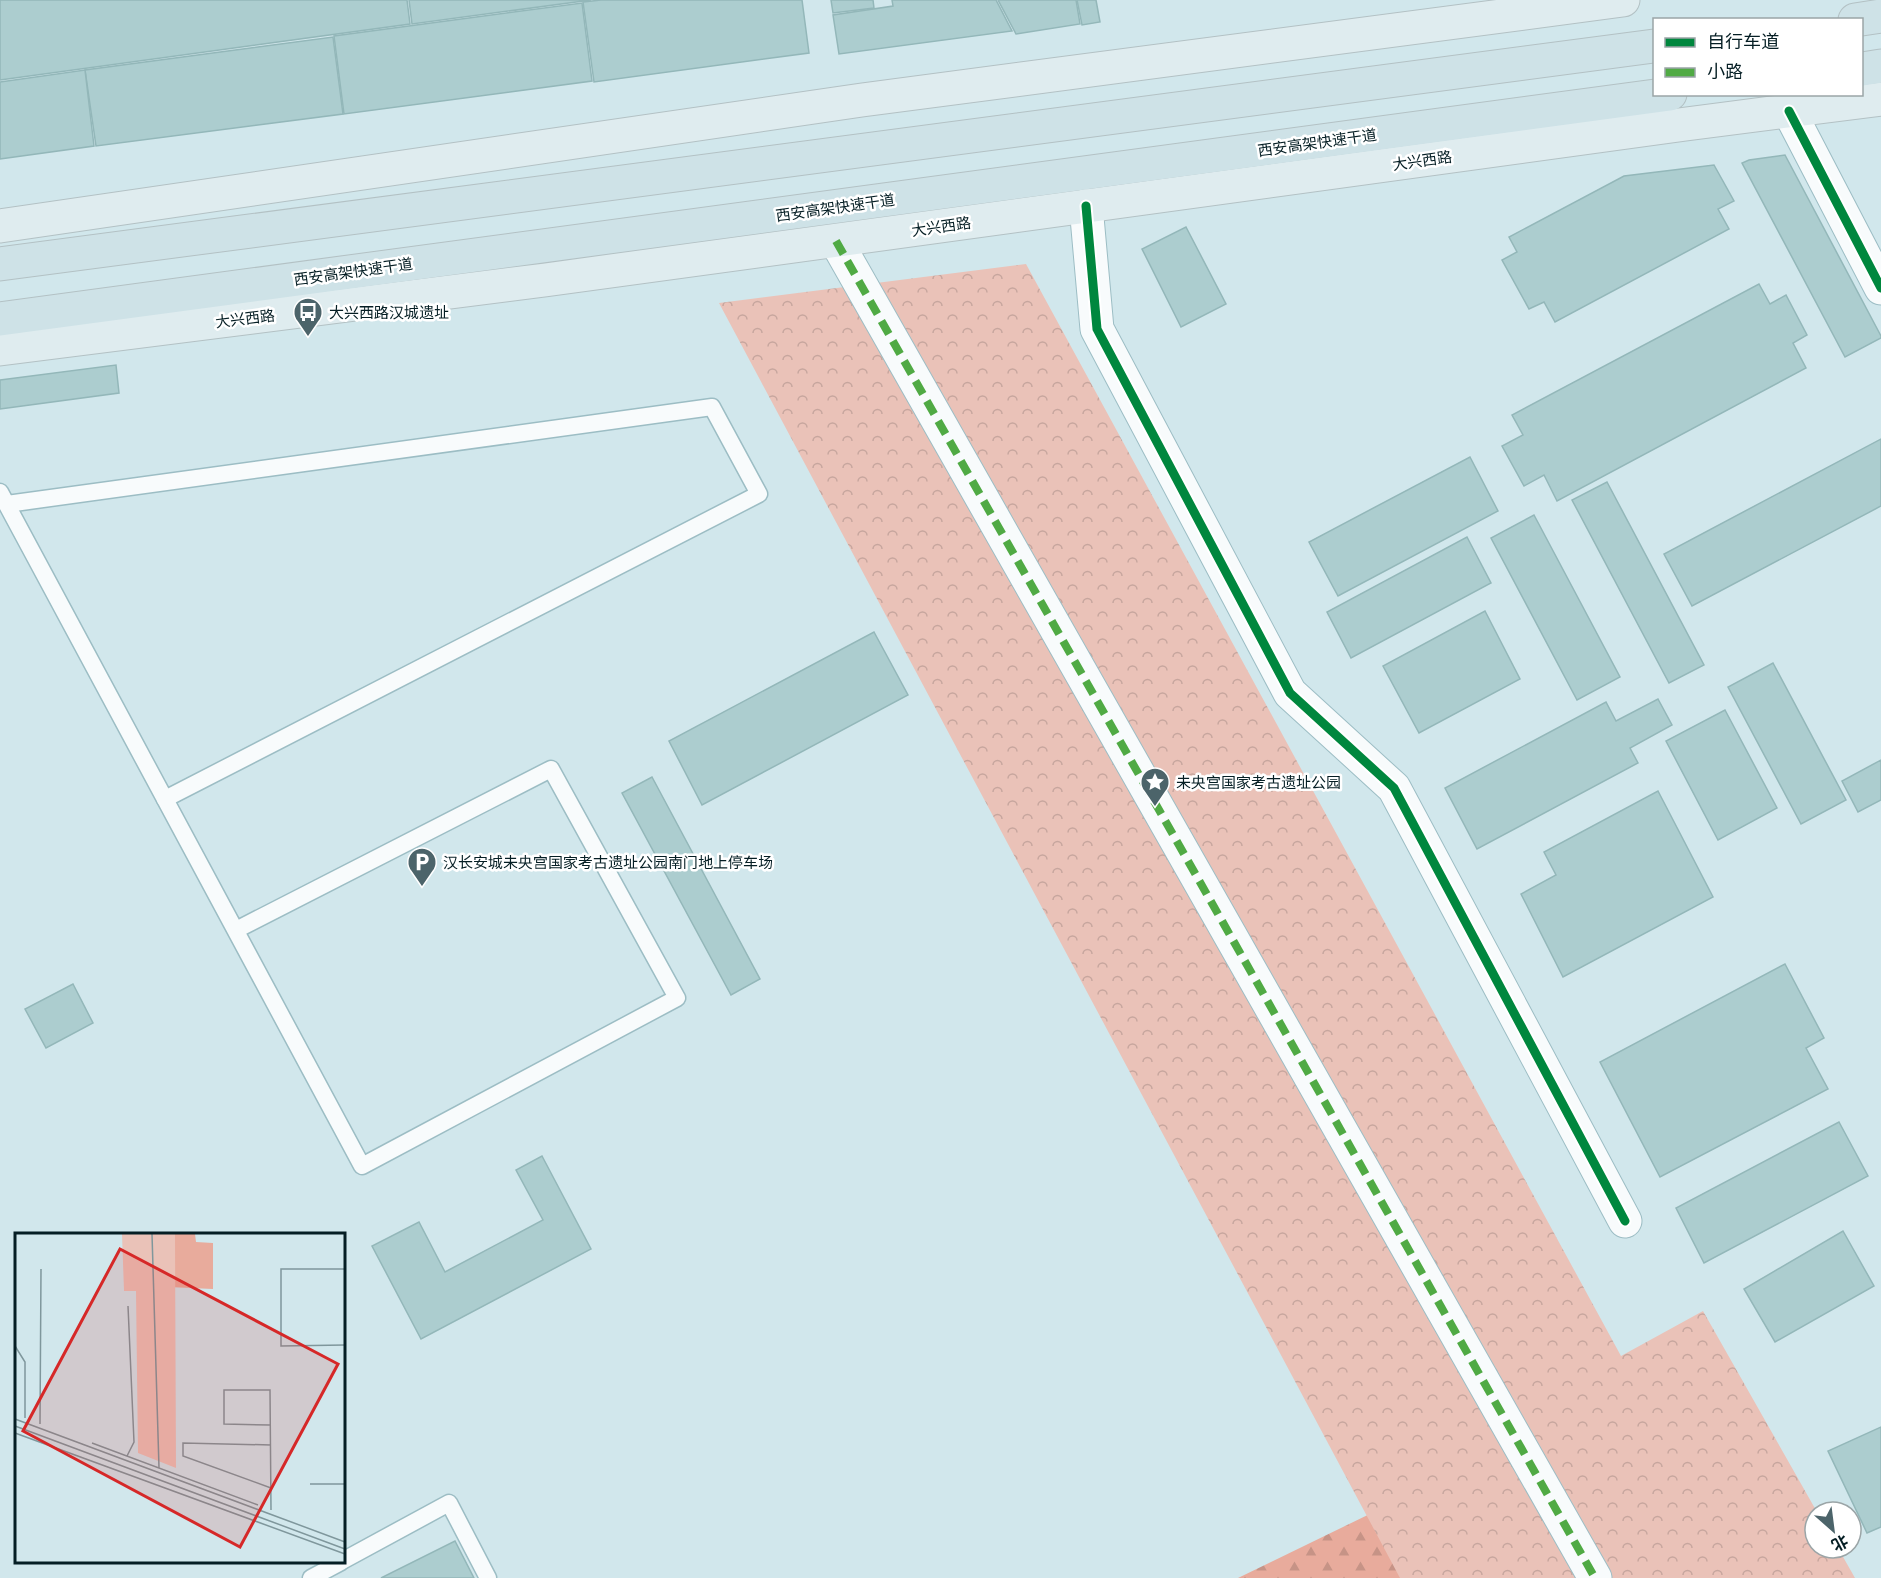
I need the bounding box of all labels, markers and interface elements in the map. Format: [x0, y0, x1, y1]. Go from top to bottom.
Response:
legend [1653, 18, 1863, 96]
text: 自行车道 [1707, 30, 1779, 52]
text: 小路 [1707, 60, 1743, 82]
street label: 西安高架快速干道 [1256, 125, 1378, 159]
street label: 大兴西路 [1391, 147, 1453, 173]
street label: 西安高架快速干道 [774, 190, 896, 224]
street label: 大兴西路 [910, 213, 972, 239]
street label: 西安高架快速干道 [292, 254, 414, 288]
bus stop icon: 大兴西路汉城遗址 [292, 296, 324, 338]
place label: 大兴西路汉城遗址 [329, 303, 449, 321]
street label: 大兴西路 [214, 305, 276, 331]
place icon: 未央宫国家考古遗址公园 [1139, 766, 1171, 808]
place label: 未央宫国家考古遗址公园 [1176, 773, 1341, 791]
parking icon: 汉长安城未央宫国家考古遗址公园南门地上停车场 [406, 846, 438, 888]
place label: 汉长安城未央宫国家考古遗址公园南门地上停车场 [443, 853, 773, 871]
inset map [15, 1233, 345, 1563]
north arrow [1803, 1500, 1863, 1560]
text: 北 [1829, 1532, 1852, 1556]

